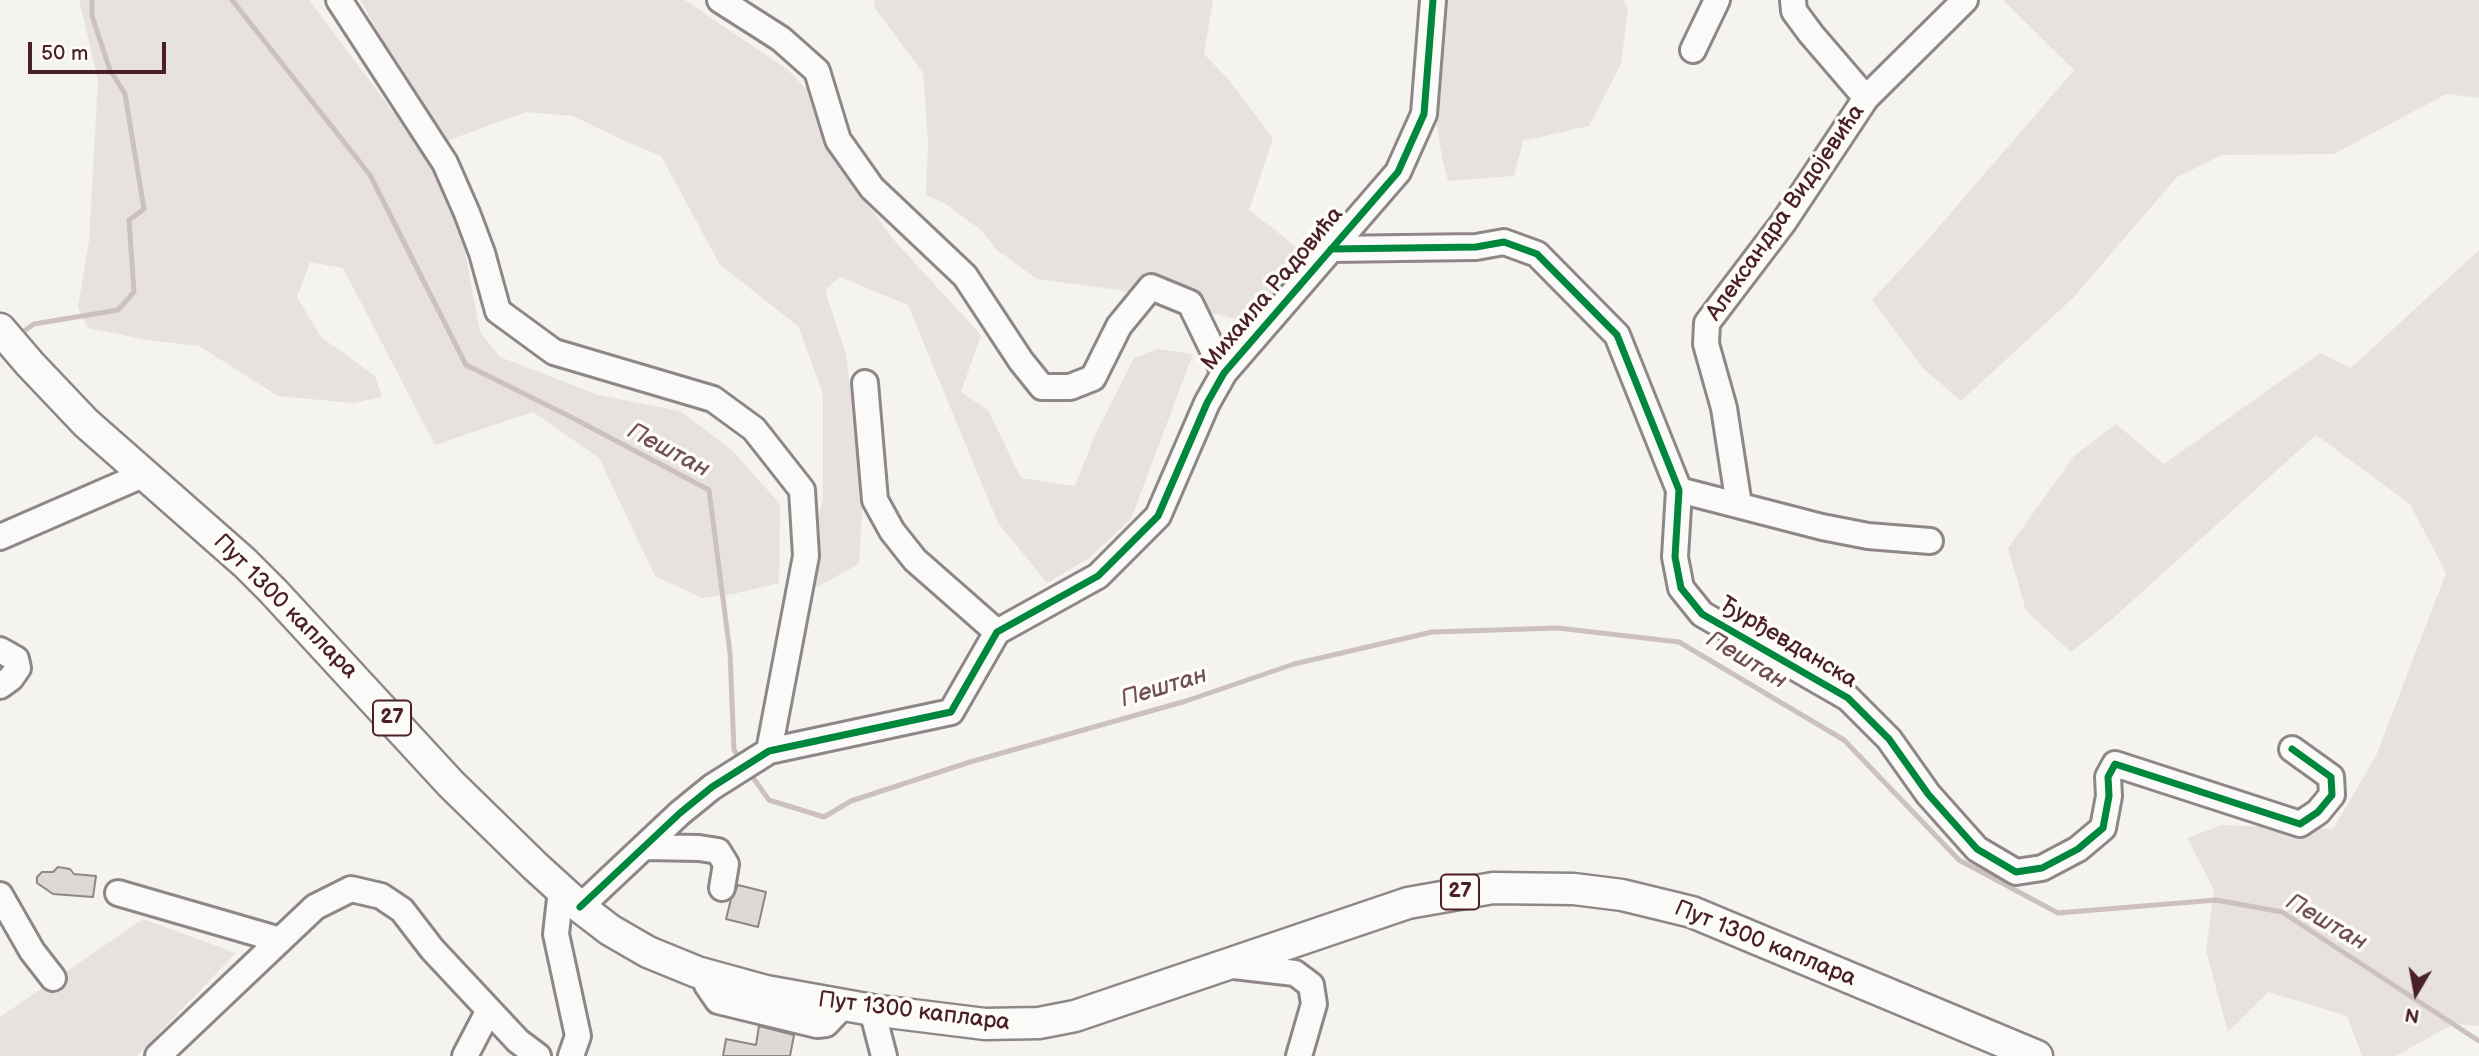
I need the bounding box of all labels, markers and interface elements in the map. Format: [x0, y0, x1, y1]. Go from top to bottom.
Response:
scale bar [32, 28, 170, 72]
text: 50 m [41, 41, 88, 66]
street label: Александра Видојевића [1701, 100, 1871, 326]
street label: Михаила Радовића [1196, 201, 1350, 377]
water label: Пештан [622, 417, 714, 485]
street label: Пут 1300 каплара [207, 529, 363, 685]
street label: Ђурђевданска [1714, 591, 1862, 695]
water label: Пештан [1701, 626, 1791, 696]
water label: Пештан [1117, 661, 1211, 715]
road number: 27 [373, 700, 411, 736]
road number: 27 [1441, 874, 1479, 910]
water label: Пештан [2280, 888, 2372, 958]
street label: Пут 1300 каплара [1670, 895, 1860, 993]
north arrow [2381, 958, 2451, 1028]
street label: Пут 1300 каплара [817, 987, 1011, 1037]
text: N [2403, 1002, 2421, 1027]

